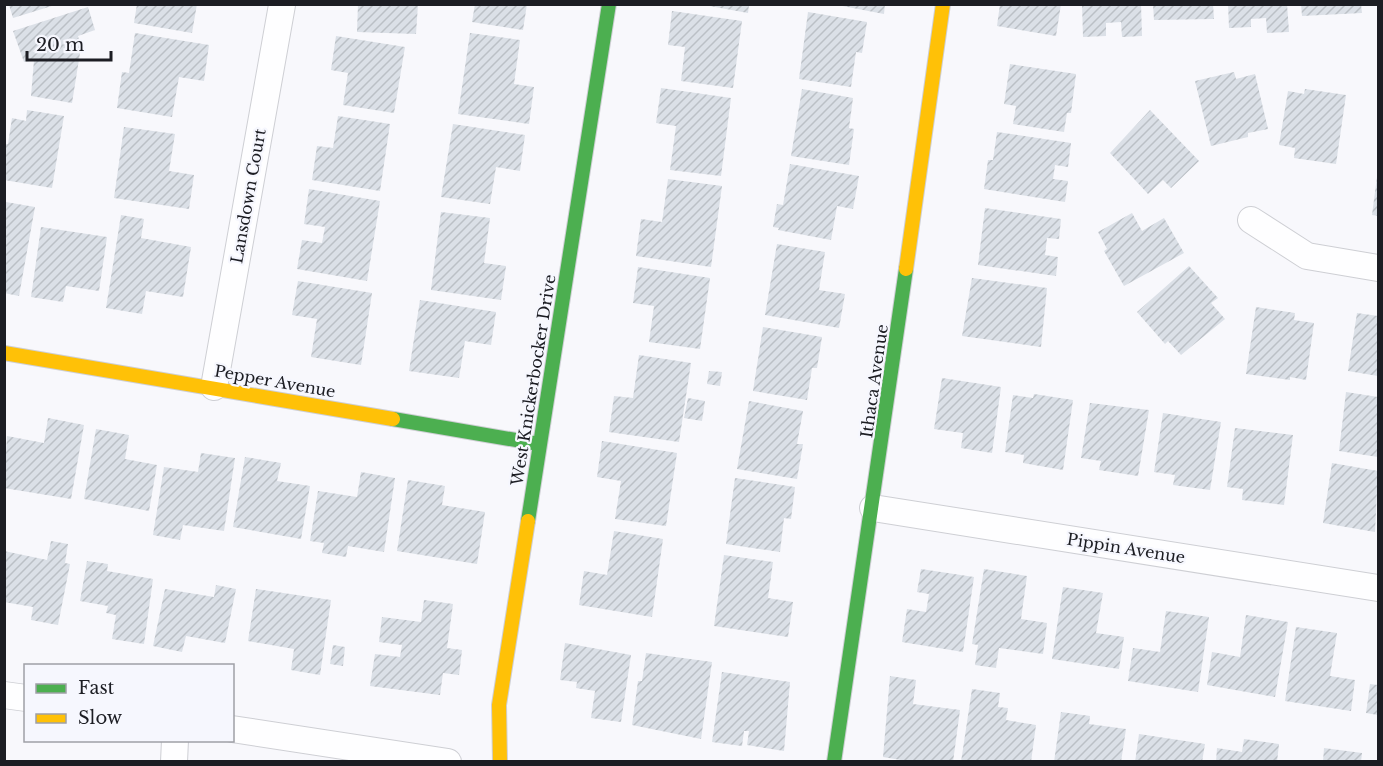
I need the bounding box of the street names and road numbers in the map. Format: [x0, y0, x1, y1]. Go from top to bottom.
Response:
street label: Lansdown Court [226, 127, 270, 265]
street label: West Knickerbocker Drive [506, 273, 560, 488]
street label: Ithaca Avenue [856, 323, 892, 439]
street label: Pepper Avenue [213, 360, 337, 402]
street label: Pippin Avenue [1065, 529, 1187, 567]

